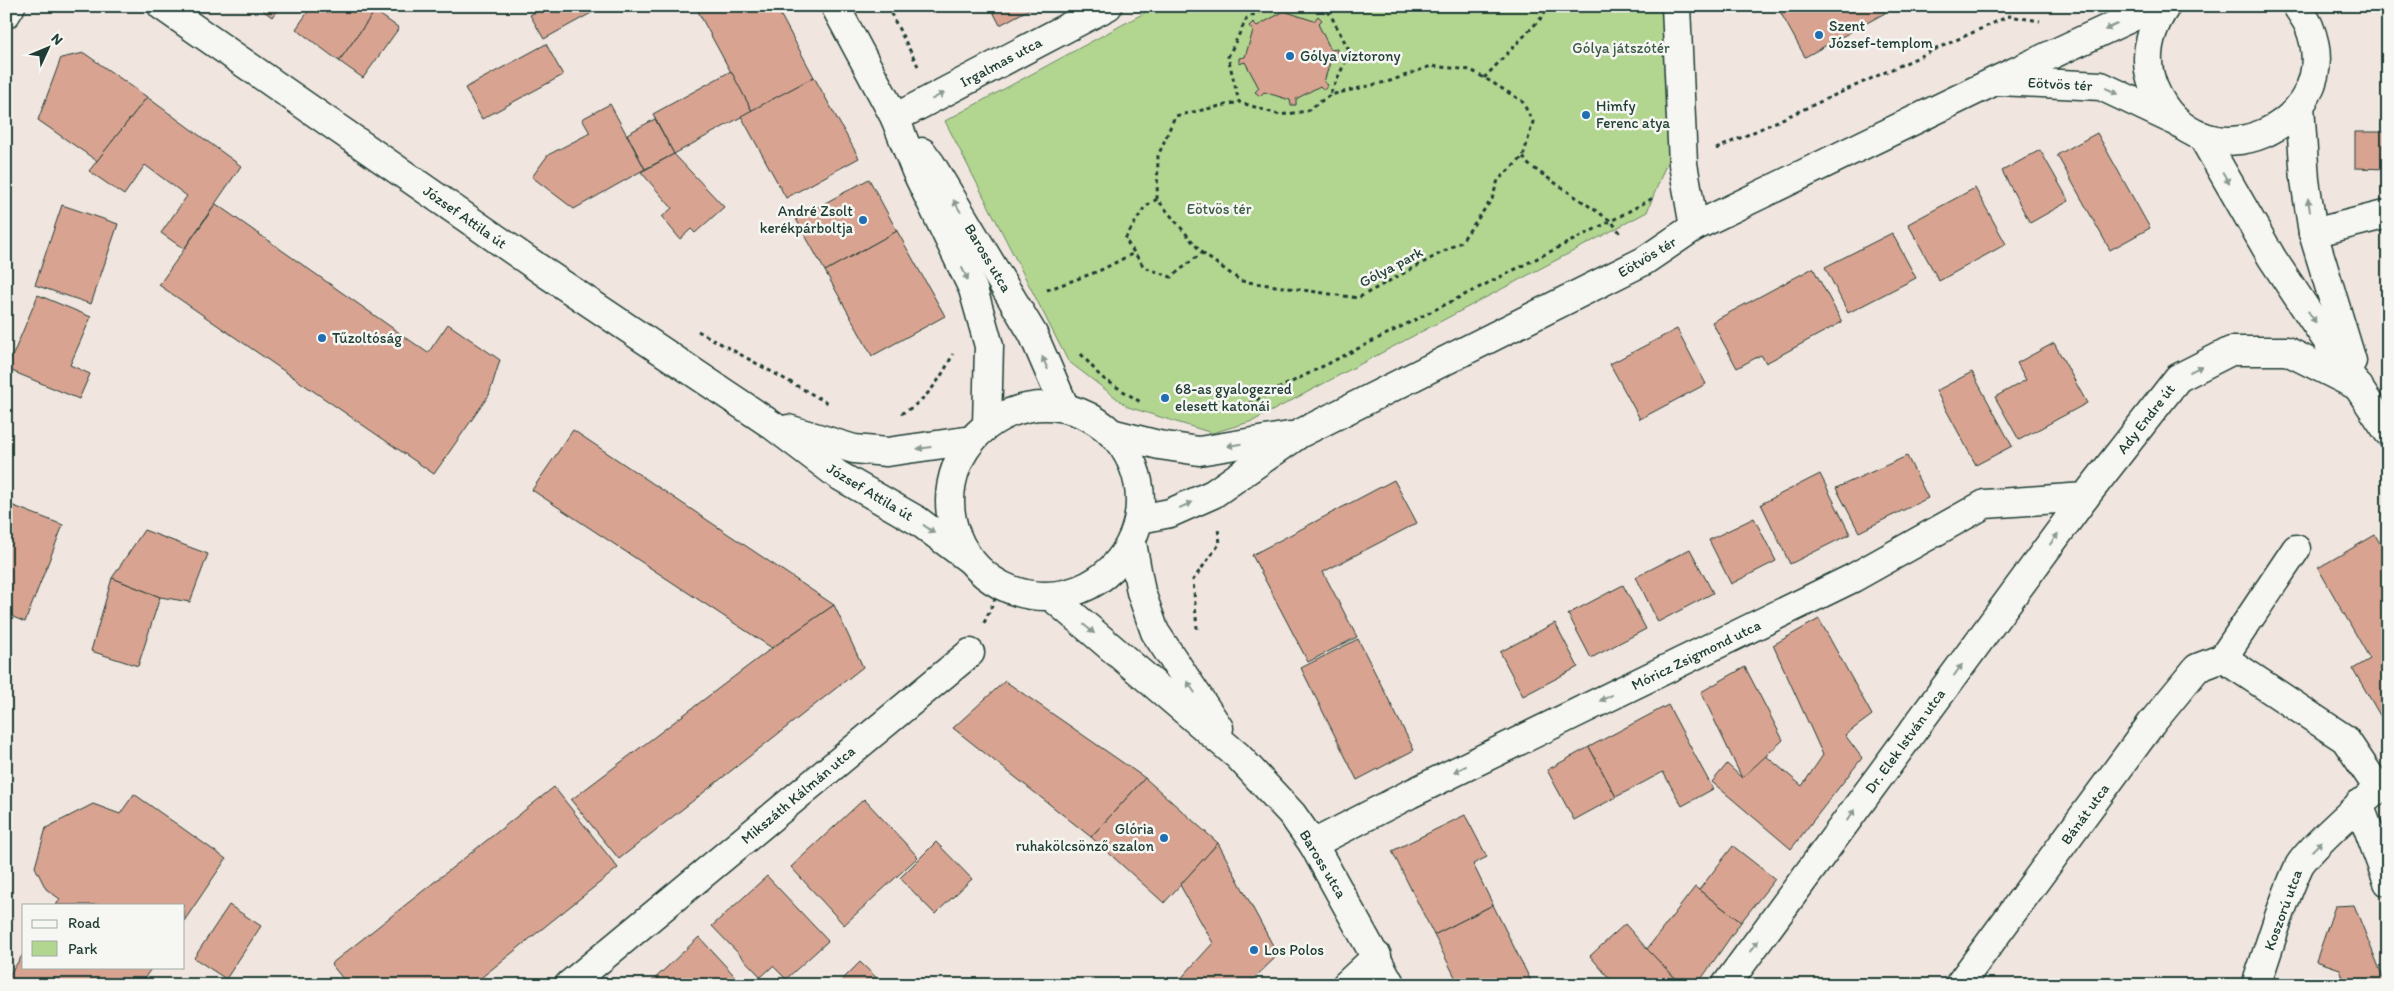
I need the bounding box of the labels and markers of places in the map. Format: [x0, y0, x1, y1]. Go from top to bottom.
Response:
place label: Szent József-templom [1829, 17, 1933, 52]
marker: Szent József-templom [1813, 29, 1825, 41]
place label: Gólya víztorony [1300, 47, 1401, 65]
marker: Gólya víztorony [1284, 50, 1296, 62]
place label: Himfy Ferenc atya [1596, 97, 1670, 132]
marker: Himfy Ferenc atya [1580, 109, 1592, 121]
place label: André Zsolt kerékpárboltja [760, 202, 854, 237]
marker: André Zsolt kerékpárboltja [857, 214, 869, 226]
place label: Tűzoltóság [332, 329, 402, 347]
marker: Tűzoltóság [316, 332, 328, 344]
place label: 68-as gyalogezred elesett katonái [1175, 380, 1292, 415]
marker: 68-as gyalogezred elesett katonái [1159, 392, 1171, 404]
place label: Glória ruhakölcsönző szalon [1015, 820, 1155, 855]
marker: Glória ruhakölcsönző szalon [1158, 832, 1170, 844]
place label: Los Polos [1264, 941, 1324, 959]
marker: Los Polos [1248, 944, 1260, 956]

